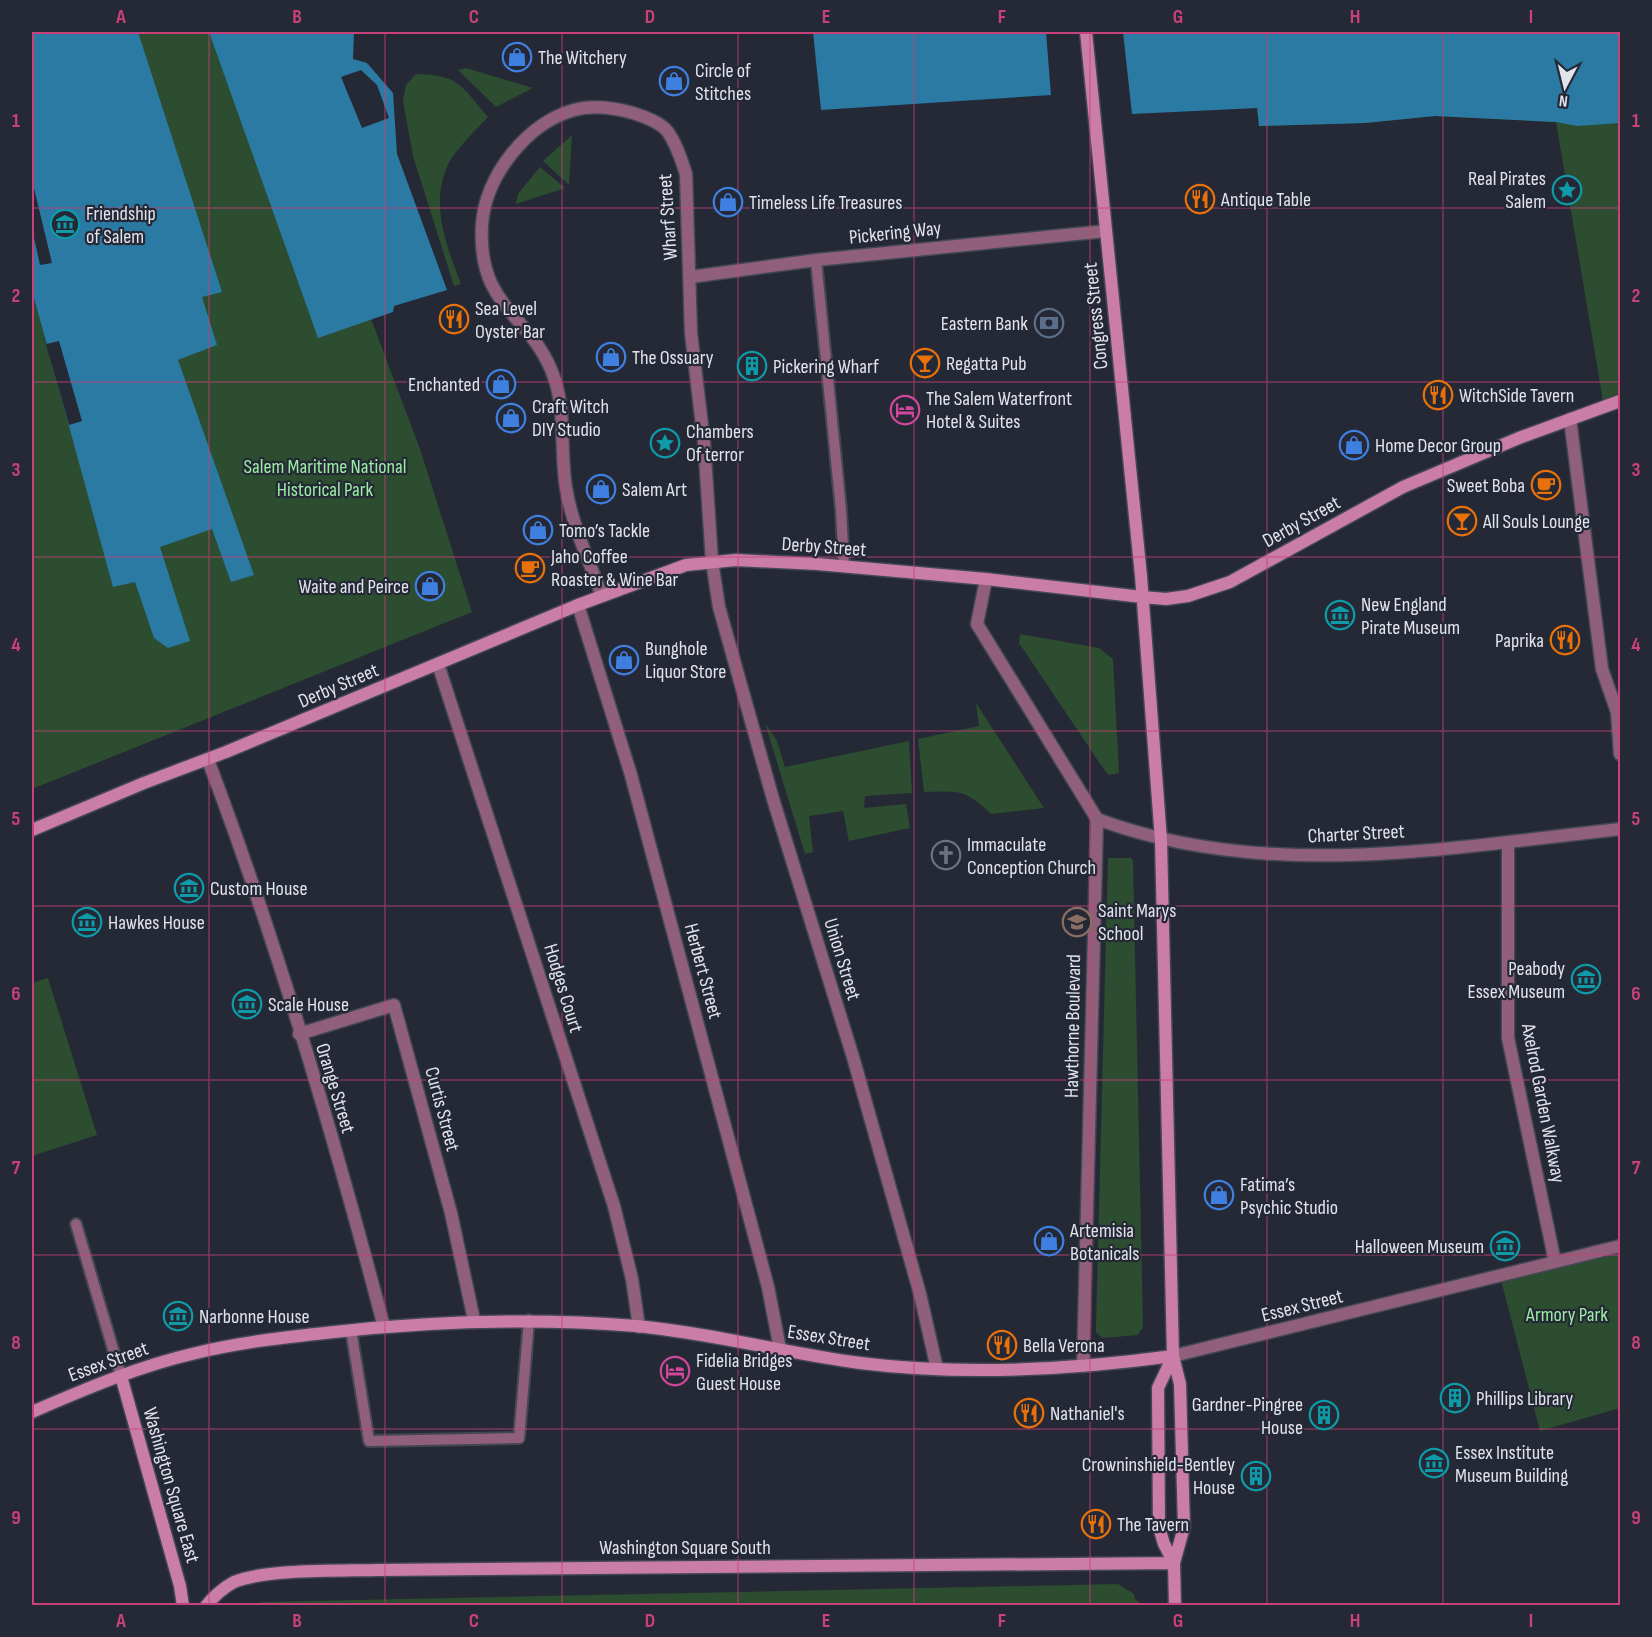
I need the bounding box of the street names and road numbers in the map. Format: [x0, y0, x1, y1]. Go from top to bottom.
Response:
street label: Wharf Street [653, 173, 683, 261]
street label: Pickering Way [848, 216, 943, 250]
street label: Congress Street [1078, 261, 1114, 371]
street label: Derby Street [1259, 491, 1344, 553]
street label: Derby Street [781, 532, 867, 562]
street label: Derby Street [295, 658, 382, 714]
street label: Charter Street [1307, 819, 1405, 849]
street label: Union Street [818, 915, 866, 1003]
street label: Herbert Street [679, 921, 727, 1022]
street label: Hodges Court [538, 941, 588, 1035]
street label: Hawthorne Boulevard [1060, 954, 1086, 1098]
street label: Axelrod Garden Walkway [1516, 1020, 1570, 1185]
street label: Orange Street [310, 1040, 360, 1136]
street label: Curtis Street [419, 1064, 465, 1154]
street label: Essex Street [1259, 1284, 1345, 1328]
street label: Essex Street [786, 1320, 872, 1356]
street label: Essex Street [65, 1336, 152, 1387]
street label: Washington Square East [137, 1405, 205, 1566]
street label: Washington Square South [599, 1536, 771, 1560]

